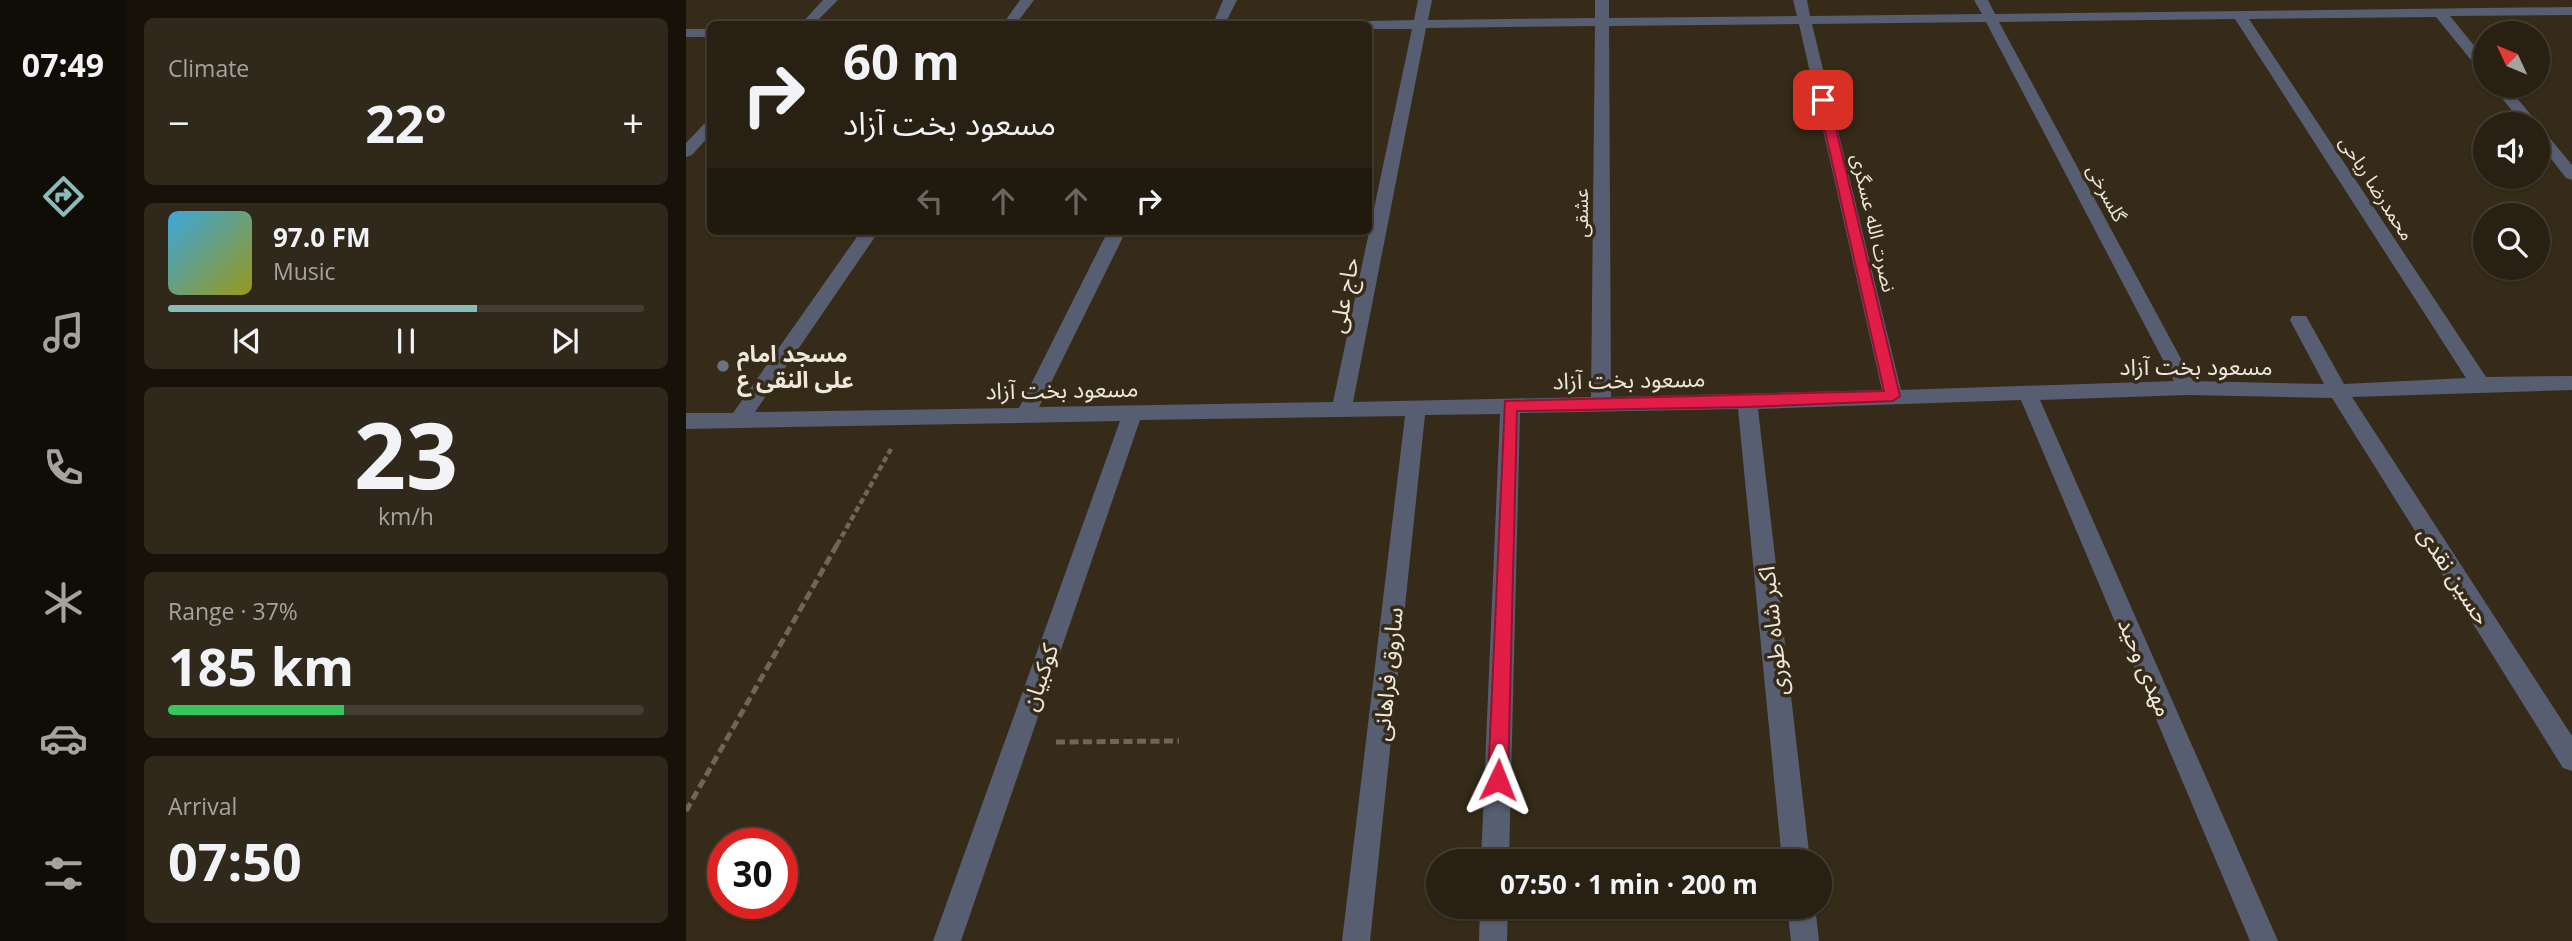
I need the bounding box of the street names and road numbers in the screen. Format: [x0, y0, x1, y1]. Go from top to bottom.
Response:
street label: محمدرضا ریاحی [2333, 131, 2421, 245]
street label: نصرت الله عسگری [1845, 151, 1903, 295]
street label: گلسرخی [2081, 160, 2133, 227]
street label: عشقی [1568, 188, 1594, 238]
street label: حاج علی [1320, 254, 1368, 336]
street label: مسعود بخت آزاد [2119, 350, 2273, 382]
street label: مسعود بخت آزاد [1552, 362, 1706, 396]
street label: مسعود بخت آزاد [985, 372, 1139, 406]
street label: حسین نقدی [2411, 519, 2499, 631]
street label: اکبر شاه طوری [1749, 565, 1795, 697]
street label: ساروق فراهانی [1364, 605, 1410, 743]
street label: مهدی وحید [2111, 613, 2181, 721]
street label: کوکبیان [1013, 639, 1065, 715]

